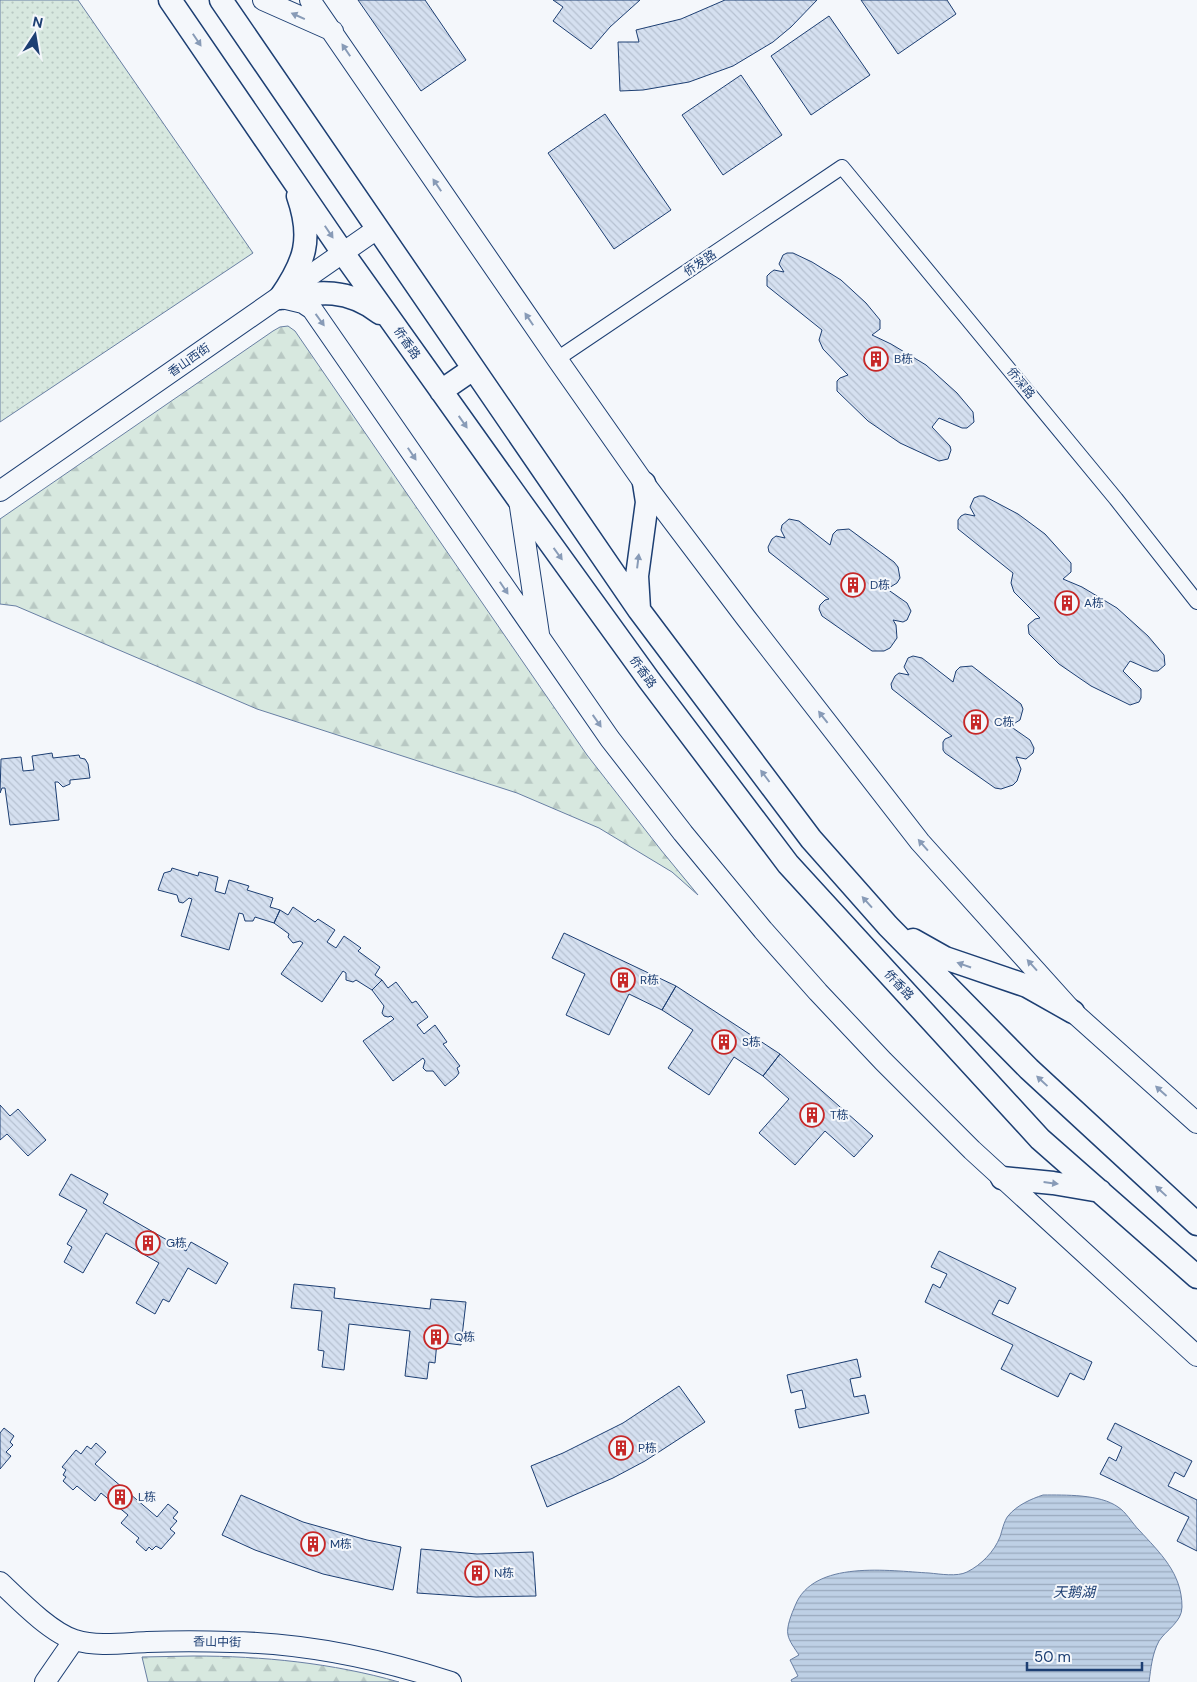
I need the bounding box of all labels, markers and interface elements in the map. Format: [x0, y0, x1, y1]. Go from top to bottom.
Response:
north arrow [10, 10, 60, 60]
one-way arrow [291, 11, 305, 19]
text: N [31, 12, 45, 32]
one-way arrow [192, 33, 202, 47]
one-way arrow [341, 44, 351, 57]
one-way arrow [432, 178, 442, 191]
one-way arrow [324, 225, 333, 239]
street label: 侨发路 [681, 246, 719, 280]
one-way arrow [524, 312, 534, 325]
one-way arrow [315, 313, 325, 327]
street label: 侨香路 [390, 324, 424, 362]
street label: 香山西街 [165, 340, 213, 380]
building icon: B栋 [863, 346, 889, 372]
place label: B栋 [894, 351, 913, 367]
street label: 侨深路 [1003, 364, 1039, 402]
one-way arrow [458, 415, 468, 429]
one-way arrow [407, 447, 417, 461]
one-way arrow [553, 547, 563, 561]
one-way arrow [634, 553, 642, 569]
building icon: D栋 [840, 572, 866, 598]
place label: D栋 [870, 577, 890, 593]
one-way arrow [499, 581, 509, 595]
building icon: A栋 [1054, 590, 1080, 616]
place label: A栋 [1084, 595, 1104, 611]
street label: 侨香路 [626, 653, 660, 691]
building icon: C栋 [963, 709, 989, 735]
one-way arrow [818, 711, 829, 724]
one-way arrow [592, 714, 602, 728]
place label: C栋 [994, 714, 1015, 730]
one-way arrow [759, 770, 770, 783]
one-way arrow [917, 839, 929, 851]
one-way arrow [862, 896, 873, 909]
one-way arrow [1026, 960, 1038, 972]
one-way arrow [957, 961, 972, 968]
street label: 侨香路 [881, 966, 917, 1004]
building icon: R栋 [610, 967, 636, 993]
place label: R栋 [640, 972, 659, 988]
building icon: S栋 [711, 1029, 737, 1055]
place label: S栋 [742, 1034, 761, 1050]
one-way arrow [1036, 1075, 1048, 1087]
one-way arrow [1155, 1085, 1167, 1097]
building icon: T栋 [799, 1102, 825, 1128]
place label: T栋 [830, 1107, 849, 1123]
one-way arrow [1043, 1179, 1059, 1187]
one-way arrow [1156, 1185, 1168, 1197]
building icon: G栋 [135, 1230, 161, 1256]
place label: G栋 [166, 1235, 187, 1251]
building icon: Q栋 [423, 1324, 449, 1350]
place label: Q栋 [454, 1329, 475, 1345]
building icon: P栋 [608, 1435, 634, 1461]
place label: P栋 [638, 1440, 657, 1456]
building icon: L栋 [107, 1484, 133, 1510]
place label: L栋 [138, 1489, 156, 1505]
building icon: M栋 [300, 1531, 326, 1557]
place label: M栋 [330, 1536, 352, 1552]
building icon: N栋 [464, 1560, 490, 1586]
place label: N栋 [494, 1565, 514, 1581]
water label: 天鹅湖 [1053, 1583, 1097, 1601]
street label: 香山中街 [193, 1634, 241, 1650]
scale bar [1027, 1640, 1142, 1672]
text: 50 m [1034, 1647, 1071, 1667]

